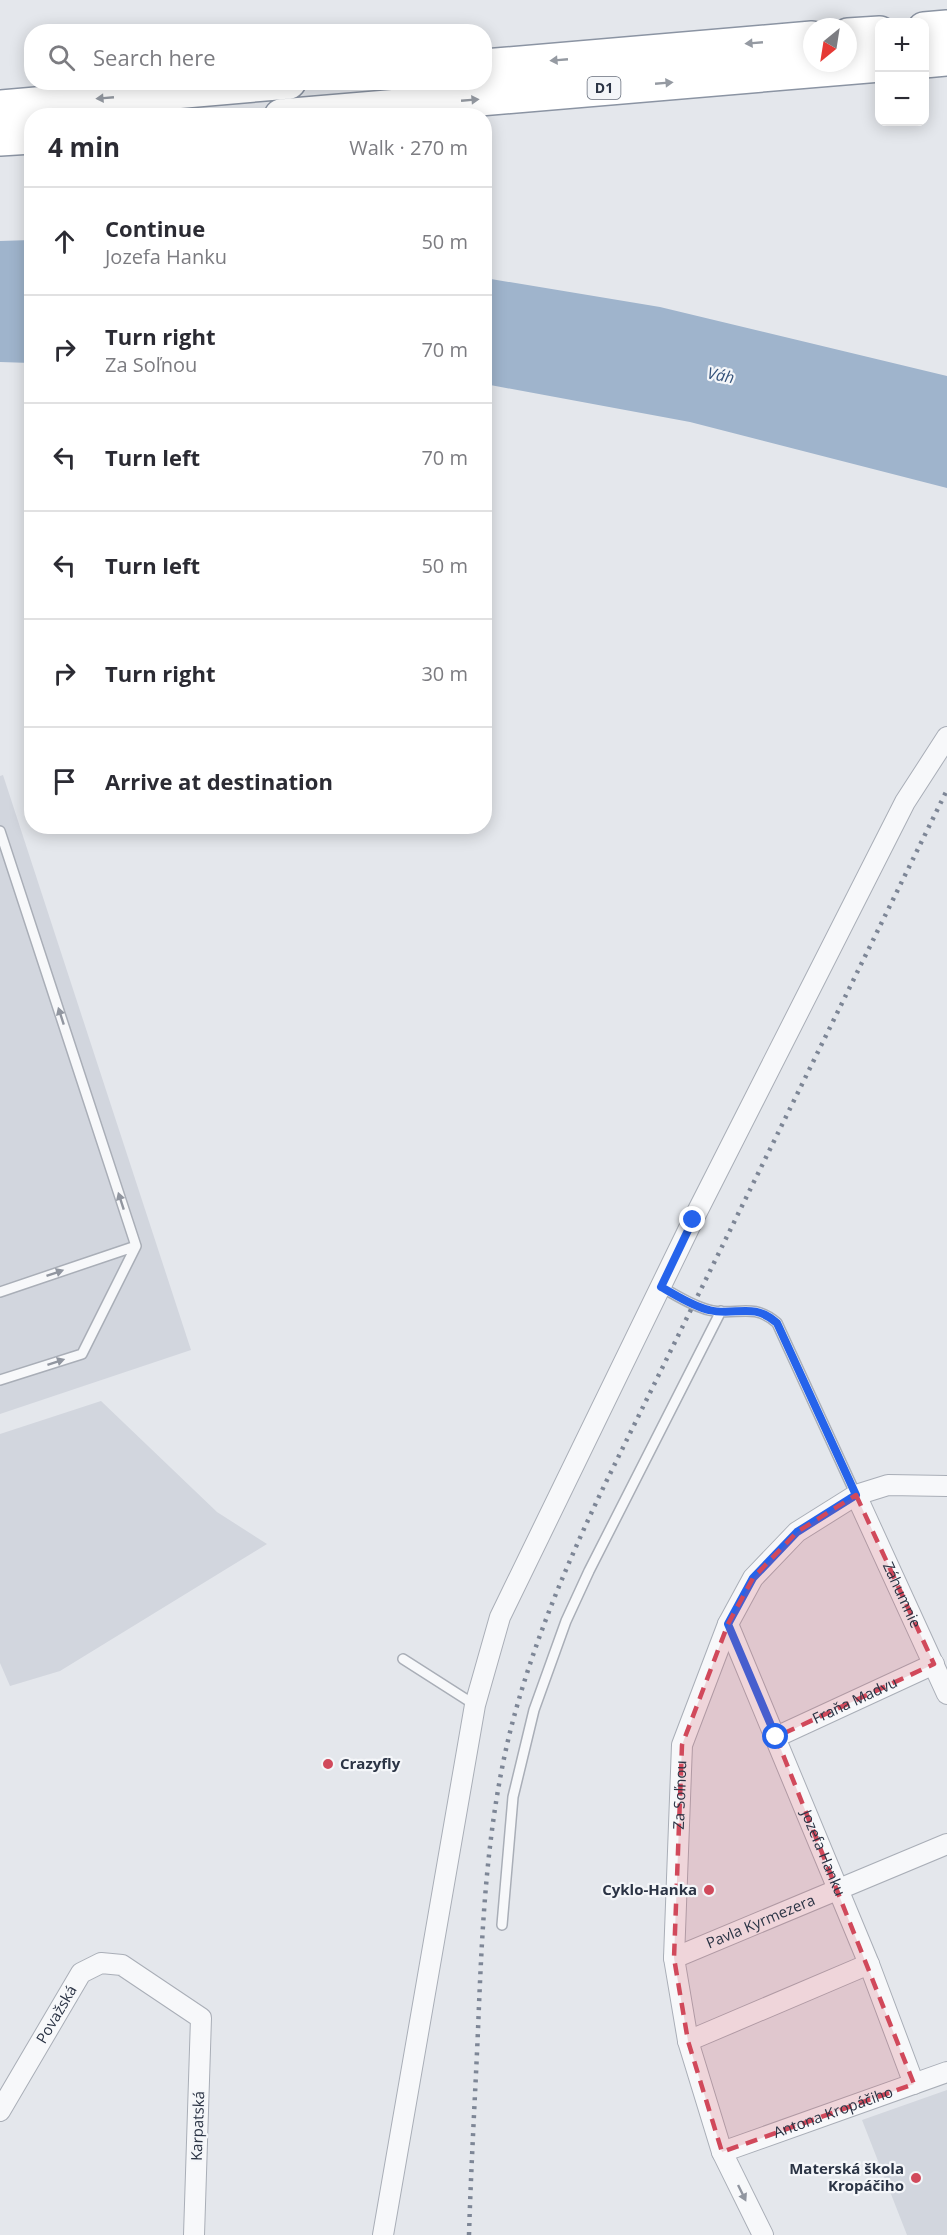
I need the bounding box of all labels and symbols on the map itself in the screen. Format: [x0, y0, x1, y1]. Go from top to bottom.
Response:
north arrow [803, 18, 857, 72]
one-way arrow [744, 38, 763, 48]
one-way arrow [550, 55, 569, 65]
road number: D1 [588, 77, 620, 99]
one-way arrow [655, 78, 674, 88]
one-way arrow [96, 93, 115, 103]
one-way arrow [460, 95, 479, 104]
water label: Váh [706, 362, 736, 388]
one-way arrow [56, 1007, 65, 1025]
one-way arrow [116, 1192, 125, 1210]
route end [679, 1206, 705, 1232]
one-way arrow [47, 1268, 65, 1277]
one-way arrow [47, 1357, 65, 1366]
street label: Záhumnie [879, 1558, 926, 1631]
street label: Fraňa Madvu [809, 1671, 900, 1728]
route start [762, 1723, 788, 1749]
place label: Crazyfly [340, 1753, 401, 1773]
marker: Crazyfly [321, 1757, 335, 1771]
street label: Za Soľnou [668, 1760, 690, 1830]
street label: Jozefa Hanku [796, 1805, 851, 1899]
place label: Cyklo-Hanka [602, 1879, 697, 1899]
marker: Cyklo-Hanka [702, 1883, 716, 1897]
street label: Pavla Kyrmezera [703, 1889, 818, 1952]
street label: Považská [31, 1981, 81, 2047]
street label: Antona Kropáčiho [770, 2081, 895, 2142]
street label: Karpatská [186, 2091, 208, 2161]
place label: Materská škola Kropáčiho [789, 2158, 904, 2195]
marker: Materská škola Kropáčiho [909, 2171, 923, 2185]
one-way arrow [738, 2185, 747, 2202]

